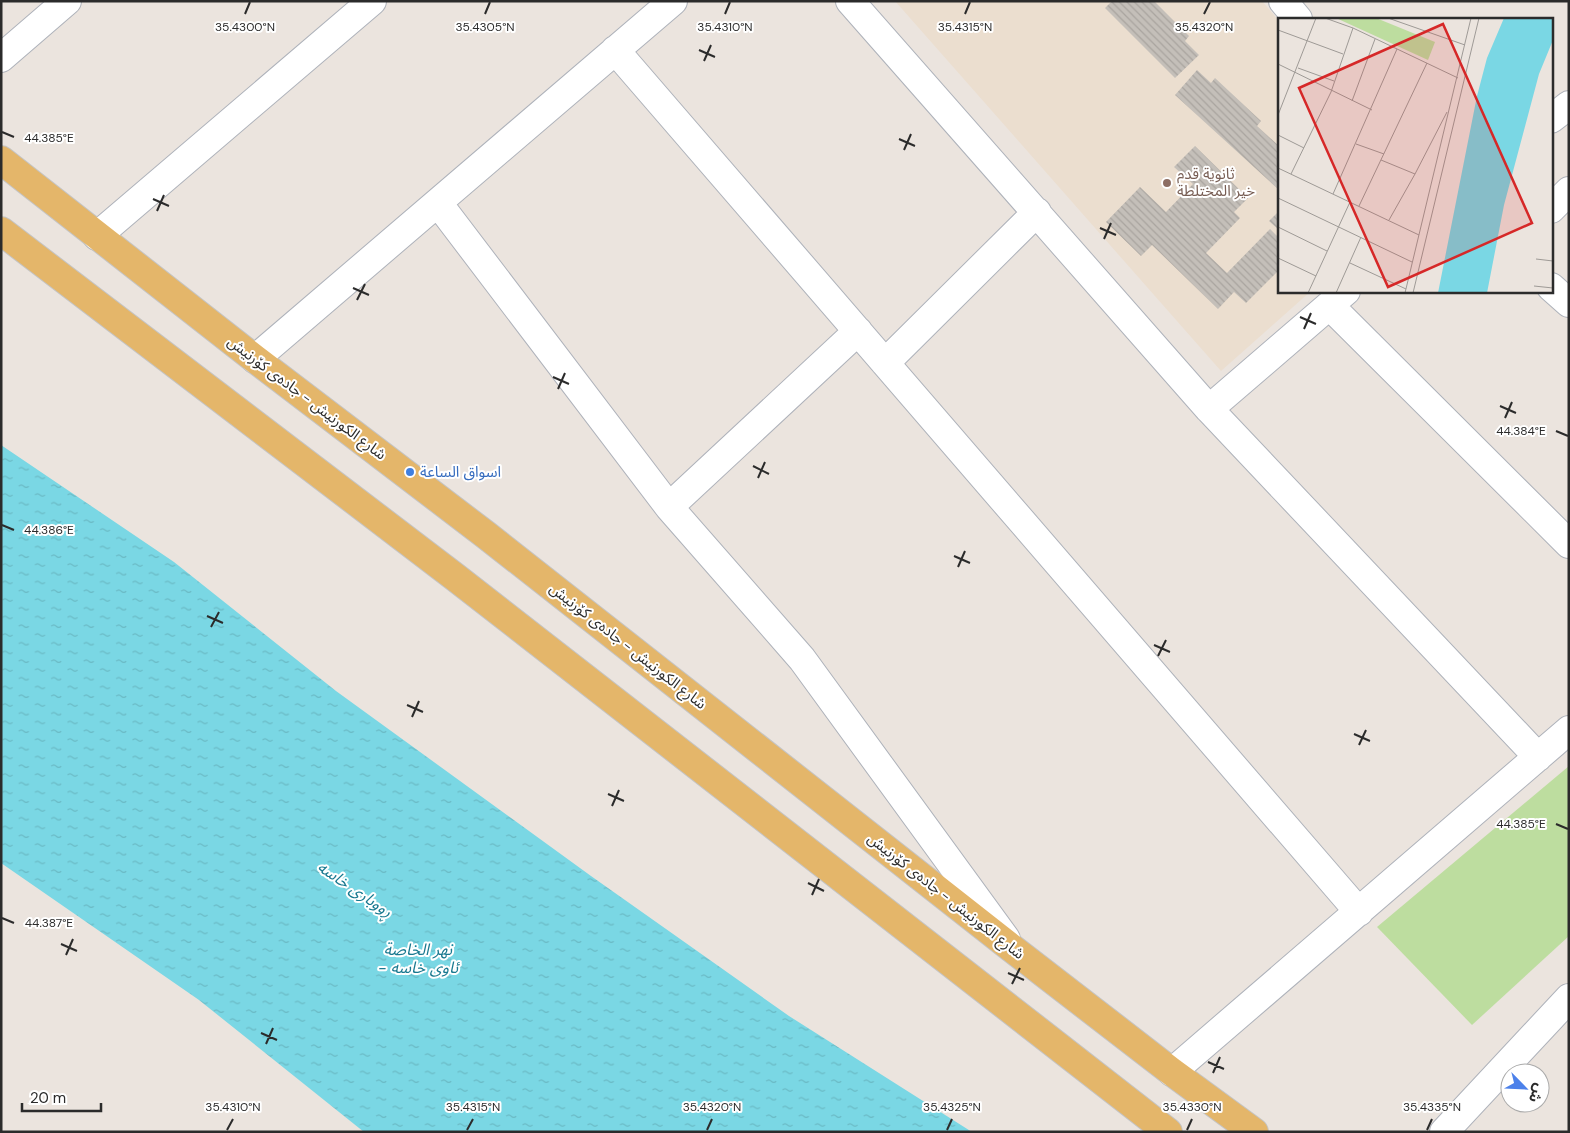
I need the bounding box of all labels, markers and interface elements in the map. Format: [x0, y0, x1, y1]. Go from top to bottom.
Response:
inset map [1278, 18, 1552, 292]
text: 35.4300°N [215, 19, 275, 35]
text: 35.4305°N [455, 19, 515, 35]
text: 35.4310°N [697, 19, 753, 35]
text: 35.4315°N [938, 19, 992, 35]
text: 35.4320°N [1175, 19, 1233, 35]
text: 44.385°E [24, 130, 74, 146]
place label: ثانوية قدم خير المختلطة [1177, 164, 1255, 201]
marker: ثانوية قدم خير المختلطة [1161, 177, 1173, 189]
street label: شارع الكورنيش - جادەی کۆرنیش [222, 332, 391, 466]
text: 44.384°E [1496, 423, 1546, 439]
place label: اسواق الساعة [420, 462, 501, 482]
marker: اسواق الساعة [404, 466, 416, 478]
text: 44.386°E [24, 522, 74, 538]
street label: شارع الكورنيش - جادەی کۆرنیش [544, 578, 711, 715]
text: 44.385°E [1496, 816, 1546, 832]
street label: شارع الكورنيش - جادەی کۆرنیش [862, 828, 1029, 965]
water label: ڕووباری خاسە [312, 856, 397, 925]
text: 44.387°E [25, 915, 73, 931]
water label: نهر الخاصة - ئاوی خاسە [378, 939, 461, 978]
north arrow [1500, 1063, 1550, 1113]
scale bar [22, 1080, 101, 1112]
text: ش [1525, 1081, 1549, 1106]
text: 20 m [30, 1088, 66, 1108]
text: 35.4310°N [205, 1099, 261, 1115]
text: 35.4315°N [446, 1099, 500, 1115]
text: 35.4320°N [683, 1099, 741, 1115]
text: 35.4325°N [923, 1099, 981, 1115]
text: 35.4330°N [1163, 1099, 1221, 1115]
text: 35.4335°N [1403, 1099, 1461, 1115]

